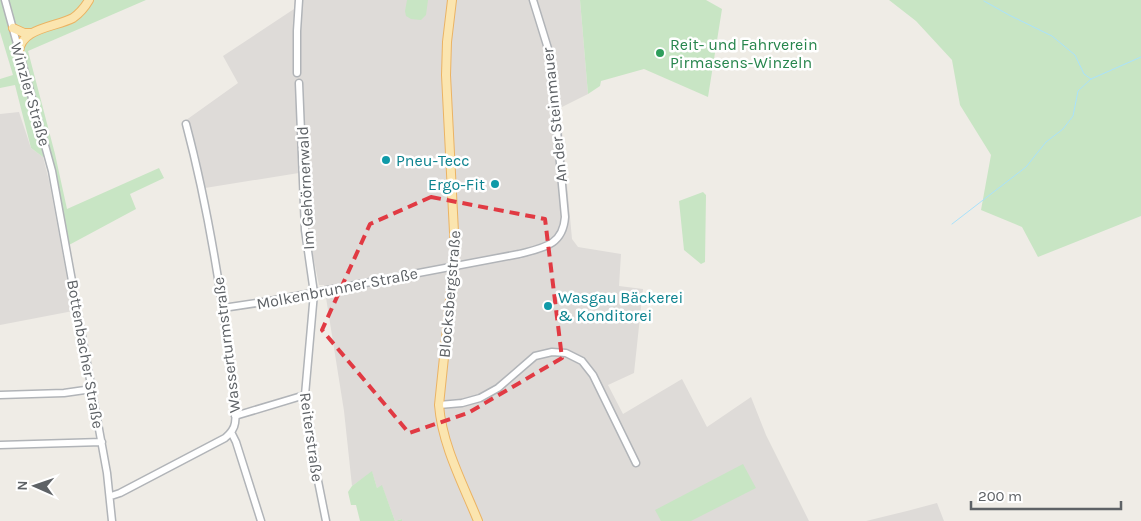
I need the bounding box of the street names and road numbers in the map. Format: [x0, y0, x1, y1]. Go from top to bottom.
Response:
street label: Winzler Straße [7, 40, 54, 148]
street label: An der Steinmauer [538, 46, 571, 183]
street label: Im Gehörnerwald [293, 126, 318, 250]
street label: Blocksbergstraße [434, 229, 465, 359]
street label: Molkenbrunner Straße [255, 264, 419, 313]
street label: Wasserturmstraße [209, 276, 244, 414]
street label: Bottenbacher Straße [63, 278, 108, 430]
street label: Reiterstraße [296, 391, 327, 483]

